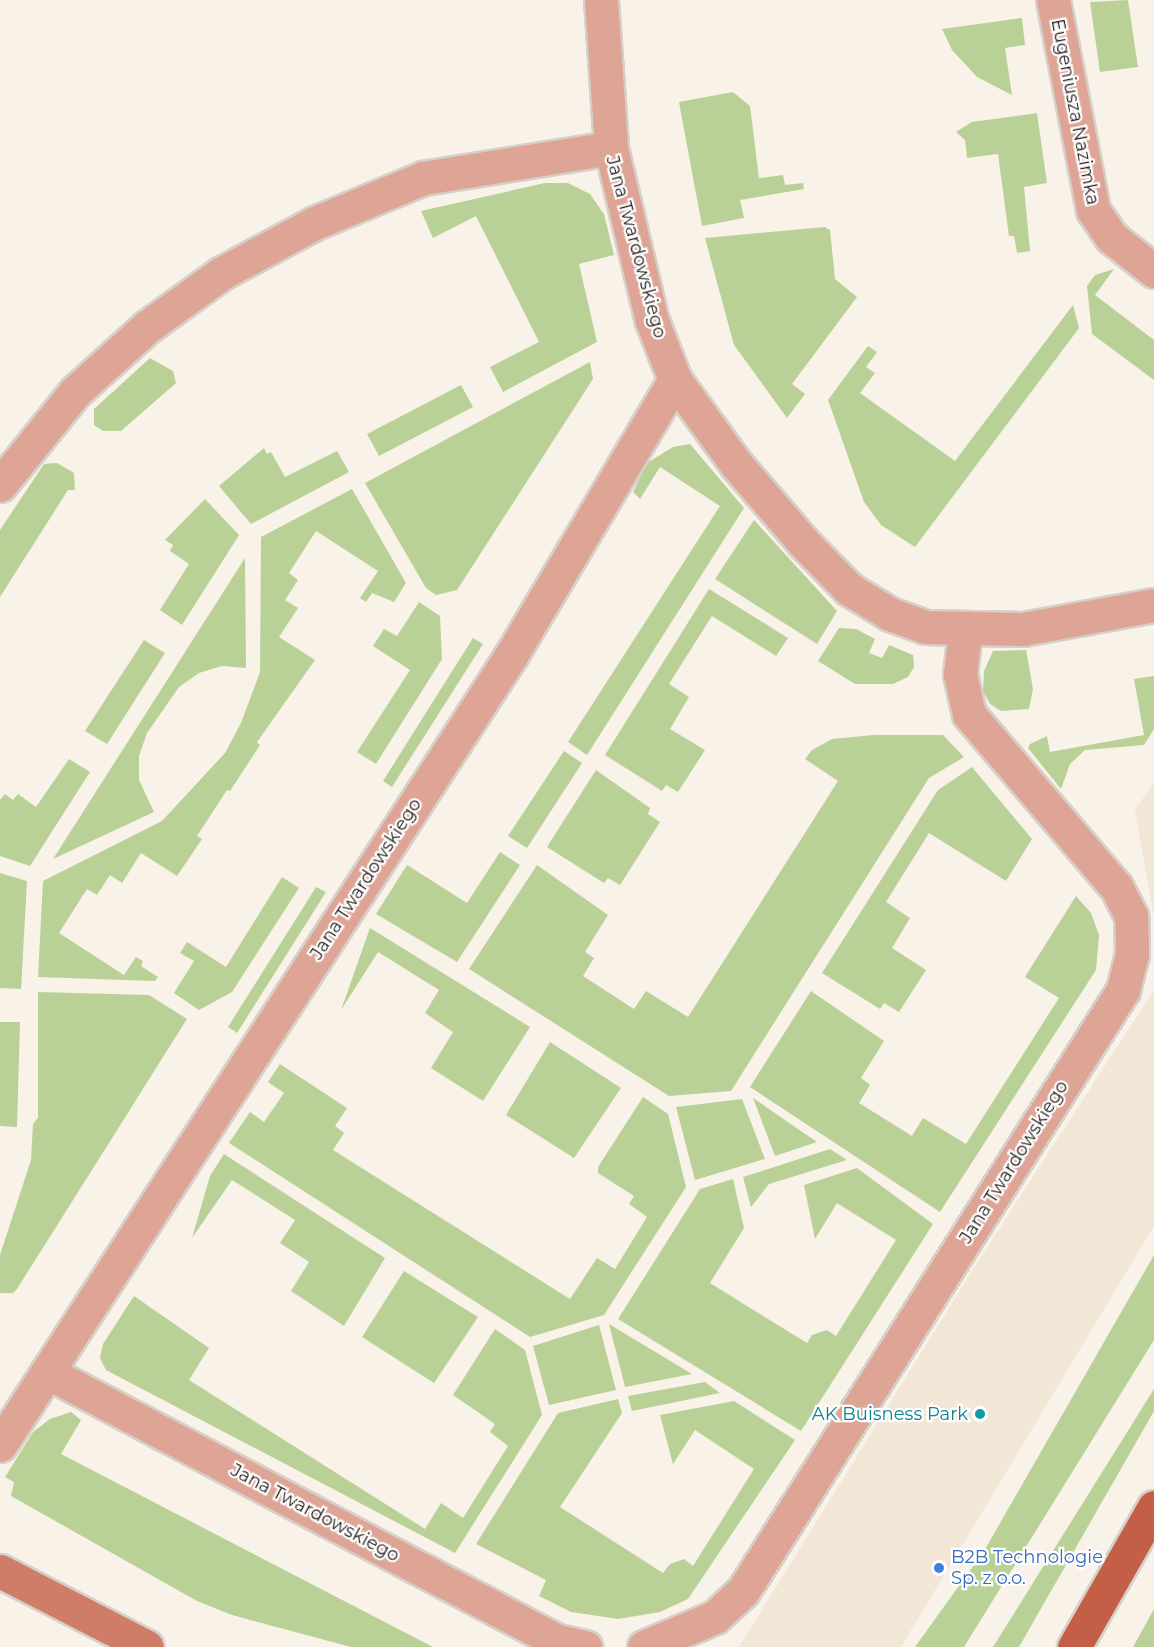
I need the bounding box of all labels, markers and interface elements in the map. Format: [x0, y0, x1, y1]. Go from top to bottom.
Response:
street label: Eugeniusza Nazimka [1046, 17, 1104, 207]
street label: Jana Twardowskiego [601, 154, 671, 340]
street label: Jana Twardowskiego [306, 794, 426, 964]
street label: Jana Twardowskiego [955, 1077, 1073, 1247]
place label: AK Buisness Park [812, 1403, 968, 1425]
marker: AK Buisness Park [973, 1407, 987, 1421]
street label: Jana Twardowskiego [227, 1459, 403, 1567]
place label: B2B Technologie Sp. z o.o. [951, 1547, 1103, 1590]
marker: B2B Technologie Sp. z o.o. [932, 1561, 946, 1575]

